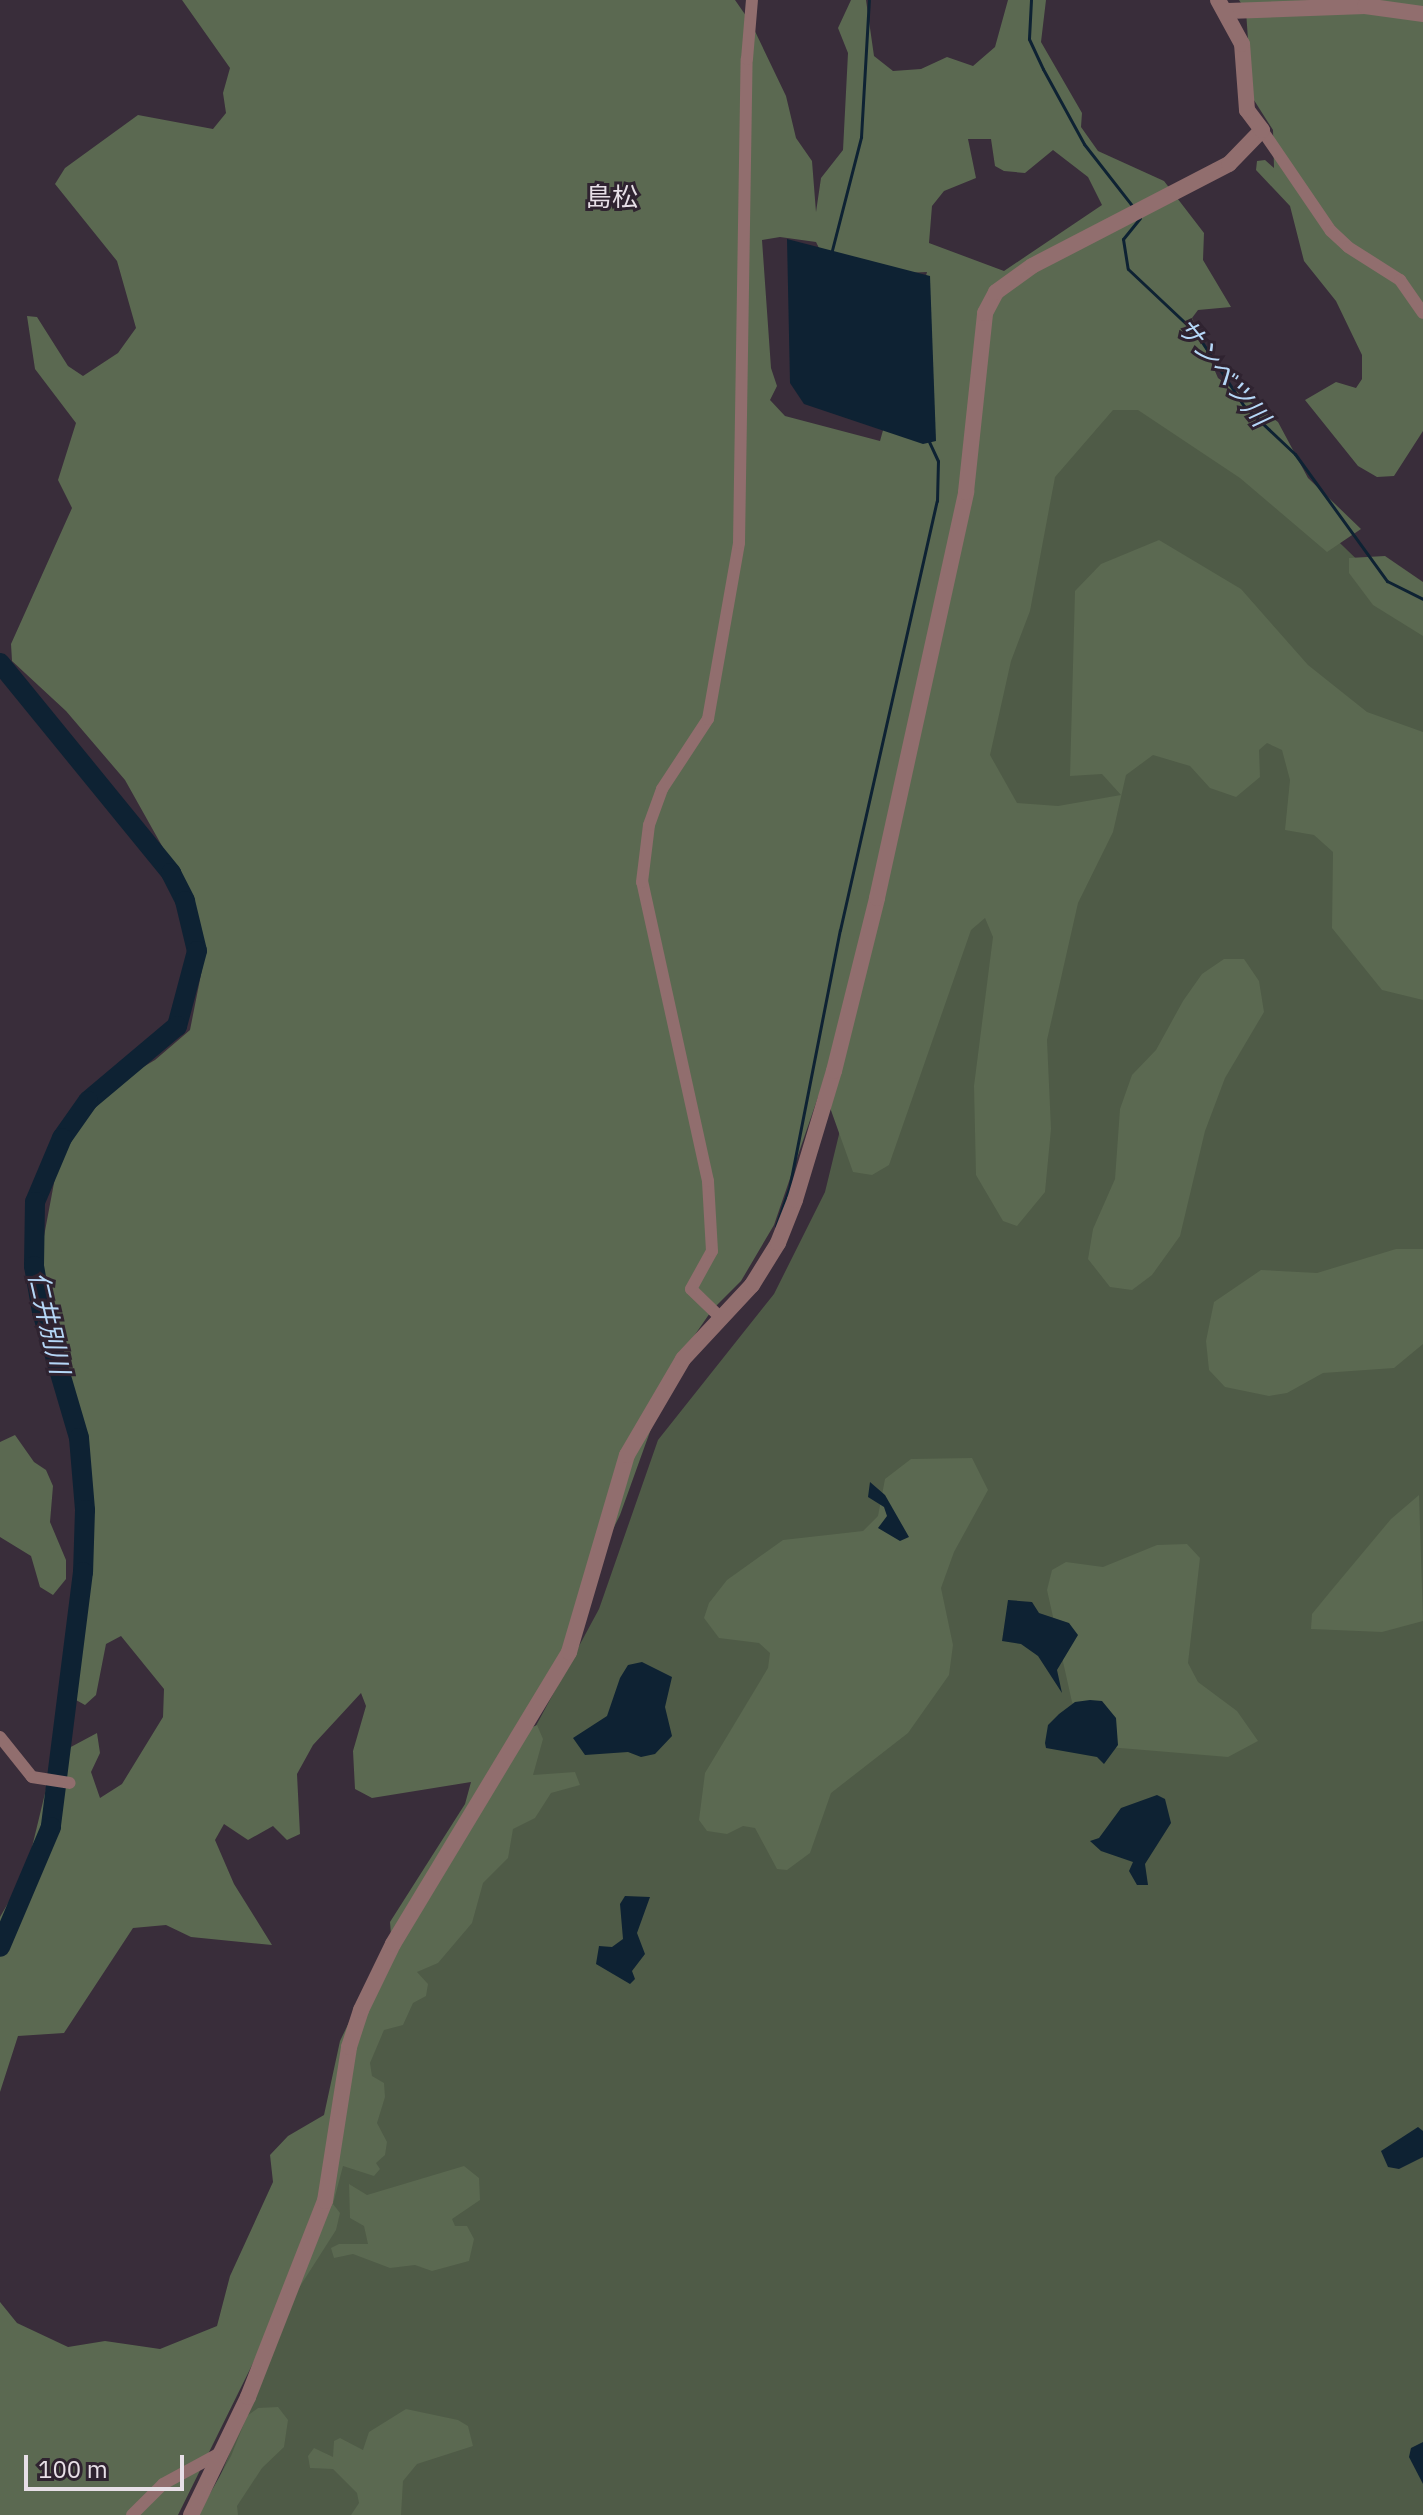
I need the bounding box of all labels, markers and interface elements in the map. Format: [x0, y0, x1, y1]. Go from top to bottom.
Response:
district label: 島松 [586, 181, 638, 213]
water label: サンベツ川 [1170, 312, 1276, 432]
water label: 仁井別川 [22, 1269, 76, 1377]
scale bar [28, 2439, 188, 2489]
text: 100 m [38, 2453, 108, 2485]

